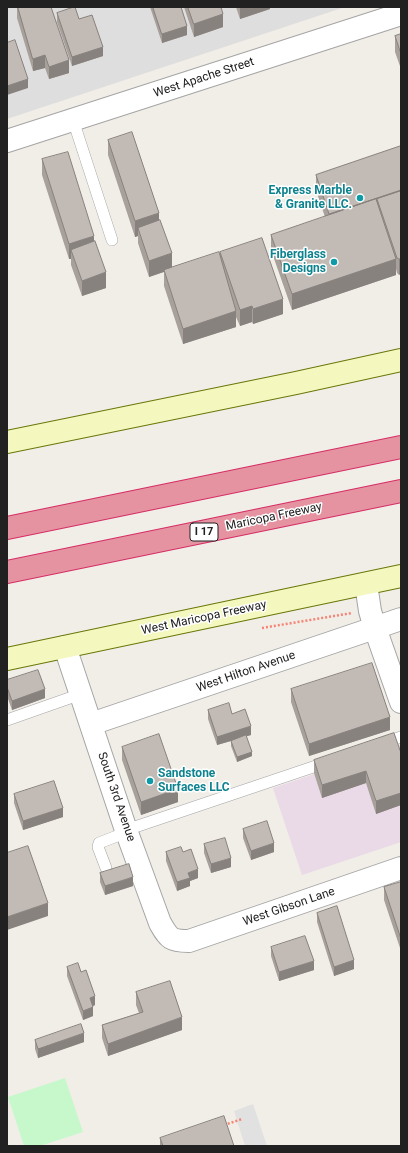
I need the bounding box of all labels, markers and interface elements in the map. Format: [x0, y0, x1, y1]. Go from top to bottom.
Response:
street label: West Apache Street [152, 55, 256, 101]
place label: Express Marble & Granite LLC. [269, 184, 352, 212]
marker: Express Marble & Granite LLC. [355, 193, 365, 203]
place label: Fiberglass Designs [270, 248, 326, 276]
marker: Fiberglass Designs [329, 257, 339, 267]
street label: Maricopa Freeway [225, 500, 323, 534]
road number: I 17 [190, 523, 218, 541]
street label: West Maricopa Freeway [140, 598, 268, 638]
street label: West Hilton Avenue [195, 648, 297, 696]
street label: South 3rd Avenue [94, 750, 138, 844]
place label: Sandstone Surfaces LLC [158, 767, 230, 795]
marker: Sandstone Surfaces LLC [145, 776, 155, 786]
street label: West Gibson Lane [241, 885, 337, 929]

